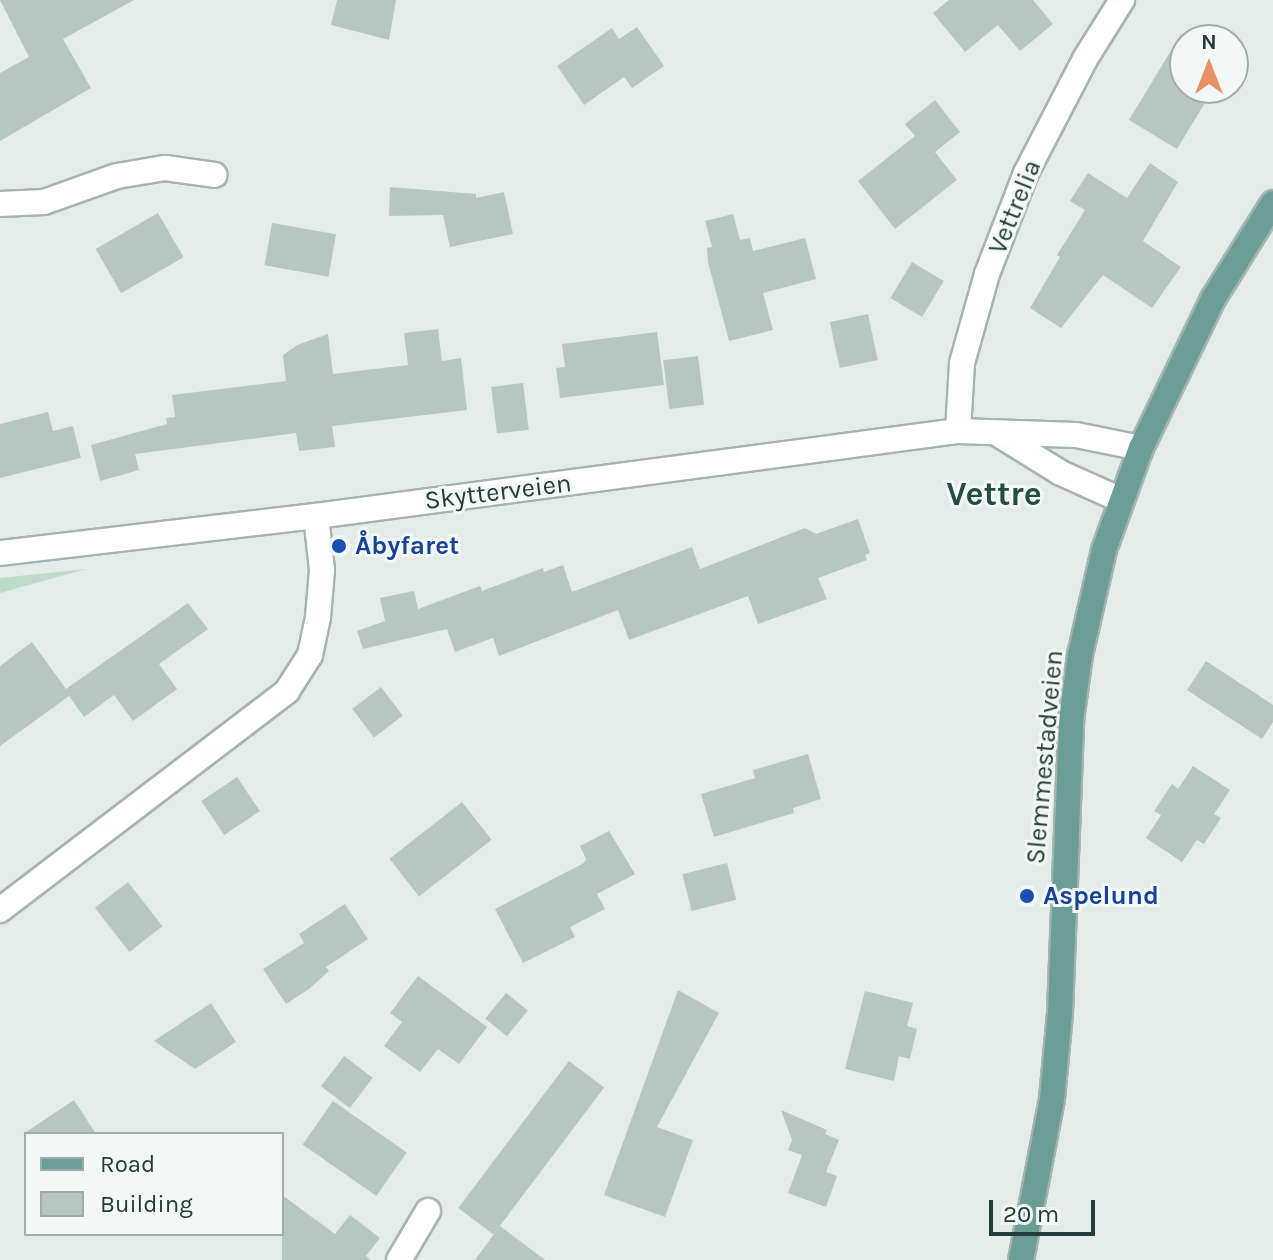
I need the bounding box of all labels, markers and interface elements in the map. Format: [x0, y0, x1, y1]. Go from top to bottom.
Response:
north arrow [1169, 24, 1249, 104]
text: N [1201, 29, 1217, 55]
street label: Vettrelia [982, 155, 1048, 259]
street label: Skytterveien [423, 468, 573, 516]
district label: Vettre [946, 475, 1042, 515]
place label: Åbyfaret [355, 530, 459, 562]
marker: Åbyfaret [330, 537, 348, 555]
street label: Slemmestadveien [1020, 649, 1070, 865]
place label: Aspelund [1043, 880, 1159, 912]
marker: Aspelund [1018, 887, 1036, 905]
legend [24, 1132, 284, 1236]
text: Road [100, 1150, 155, 1178]
scale bar [993, 1184, 1099, 1234]
text: Building [100, 1190, 193, 1218]
text: 20 m [1003, 1200, 1059, 1228]

